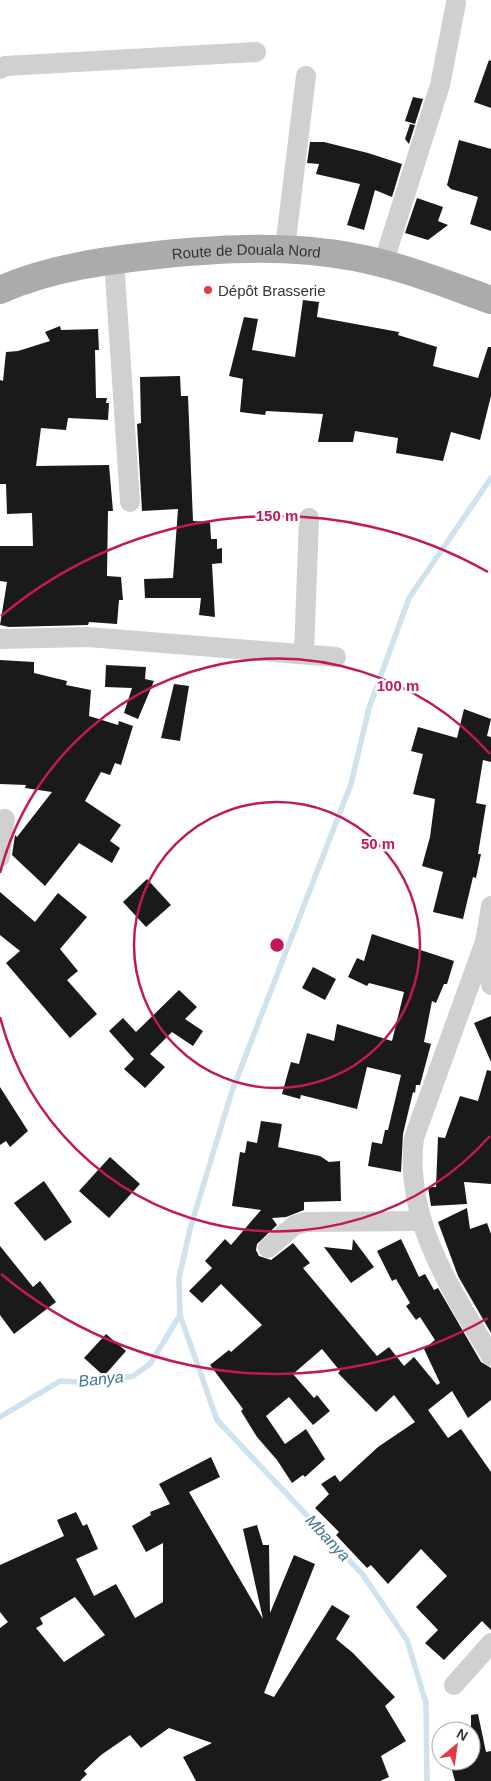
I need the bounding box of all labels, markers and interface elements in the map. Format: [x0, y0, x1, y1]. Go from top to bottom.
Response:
street label: Route de Douala Nord [171, 240, 322, 262]
place label: Dépôt Brasserie [218, 282, 326, 299]
marker: Dépôt Brasserie [202, 284, 214, 296]
text: 150 m [256, 507, 298, 524]
text: 100 m [377, 677, 419, 694]
text: 50 m [361, 835, 395, 852]
centre of rings [268, 936, 286, 954]
water label: Banya [78, 1368, 125, 1390]
water label: Mbanya [302, 1511, 354, 1565]
north arrow [431, 1721, 481, 1771]
text: N [454, 1725, 471, 1744]

